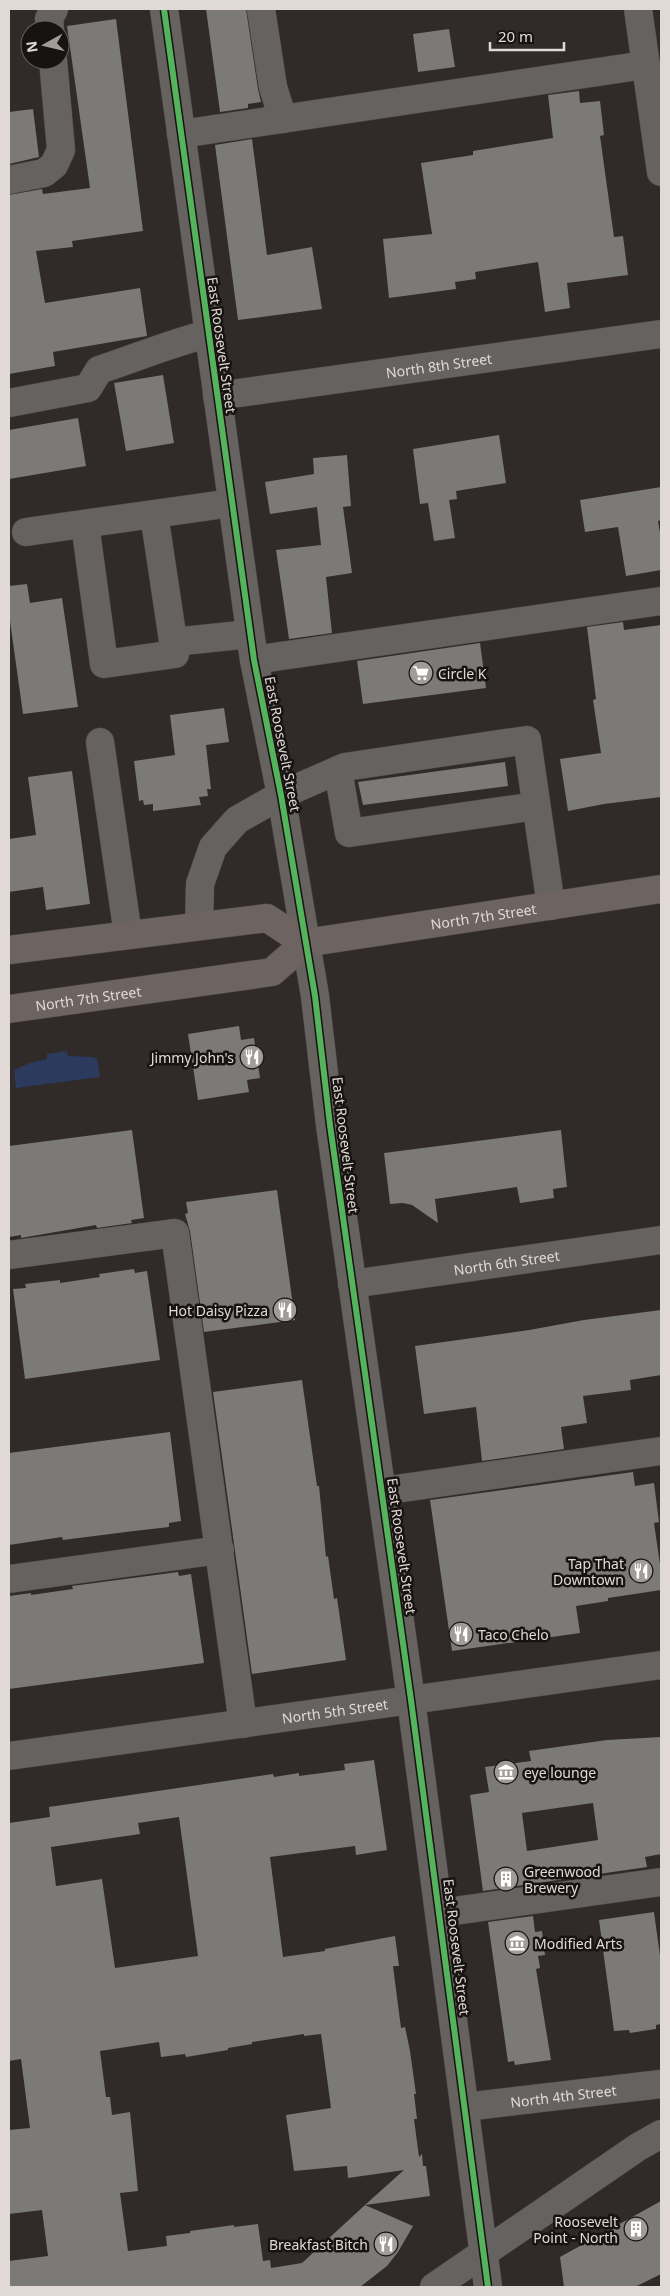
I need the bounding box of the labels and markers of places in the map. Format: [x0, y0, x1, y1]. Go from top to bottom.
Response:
supermarket icon: Circle K [408, 660, 434, 686]
place label: Circle K [438, 664, 487, 683]
restaurant icon: Jimmy John's [239, 1044, 265, 1070]
place label: Jimmy John's [149, 1048, 234, 1067]
restaurant icon: Hot Daisy Pizza [272, 1297, 298, 1323]
place label: Hot Daisy Pizza [168, 1301, 268, 1320]
place label: Tap That Downtown [553, 1554, 624, 1589]
restaurant icon: Tap That Downtown [628, 1558, 654, 1584]
restaurant icon: Taco Chelo [448, 1621, 474, 1647]
place label: Taco Chelo [478, 1625, 549, 1644]
museum icon: eye lounge [493, 1759, 519, 1785]
place label: eye lounge [524, 1763, 596, 1782]
place label: Greenwood Brewery [524, 1862, 601, 1897]
building icon: Greenwood Brewery [493, 1866, 519, 1892]
museum icon: Modified Arts [504, 1930, 530, 1956]
place label: Modified Arts [534, 1934, 623, 1953]
place label: Roosevelt Point - North [533, 2212, 618, 2247]
building icon: Roosevelt Point - North [623, 2216, 649, 2242]
restaurant icon: Breakfast Bitch [373, 2231, 399, 2257]
place label: Breakfast Bitch [269, 2235, 368, 2254]

